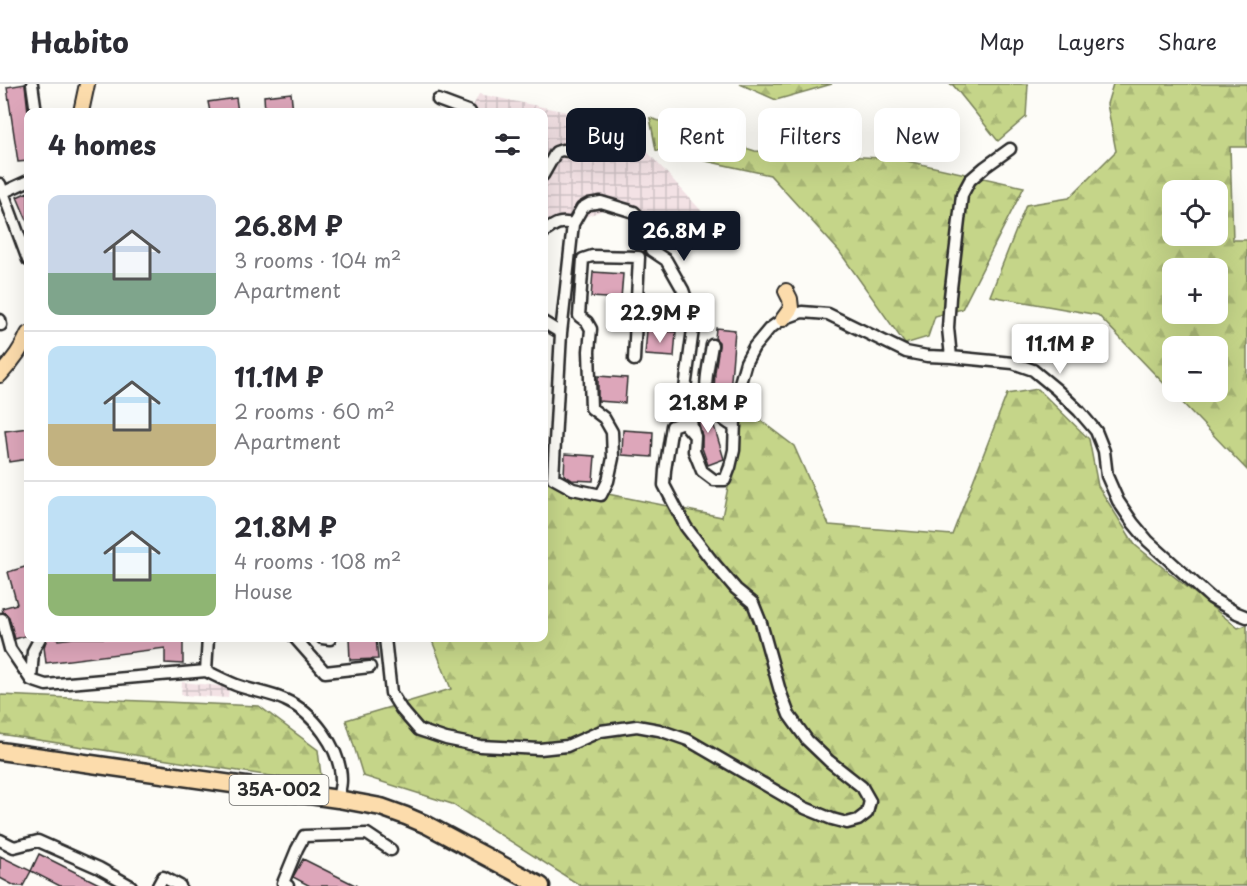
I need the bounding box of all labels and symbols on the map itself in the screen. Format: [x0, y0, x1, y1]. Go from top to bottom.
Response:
pin: 26.8M ₽ [629, 211, 739, 262]
pin: 22.9M ₽ [605, 293, 715, 344]
pin: 11.1M ₽ [1005, 324, 1115, 375]
pin: 21.8M ₽ [653, 383, 763, 434]
road number: 35А-002 [230, 775, 328, 805]

